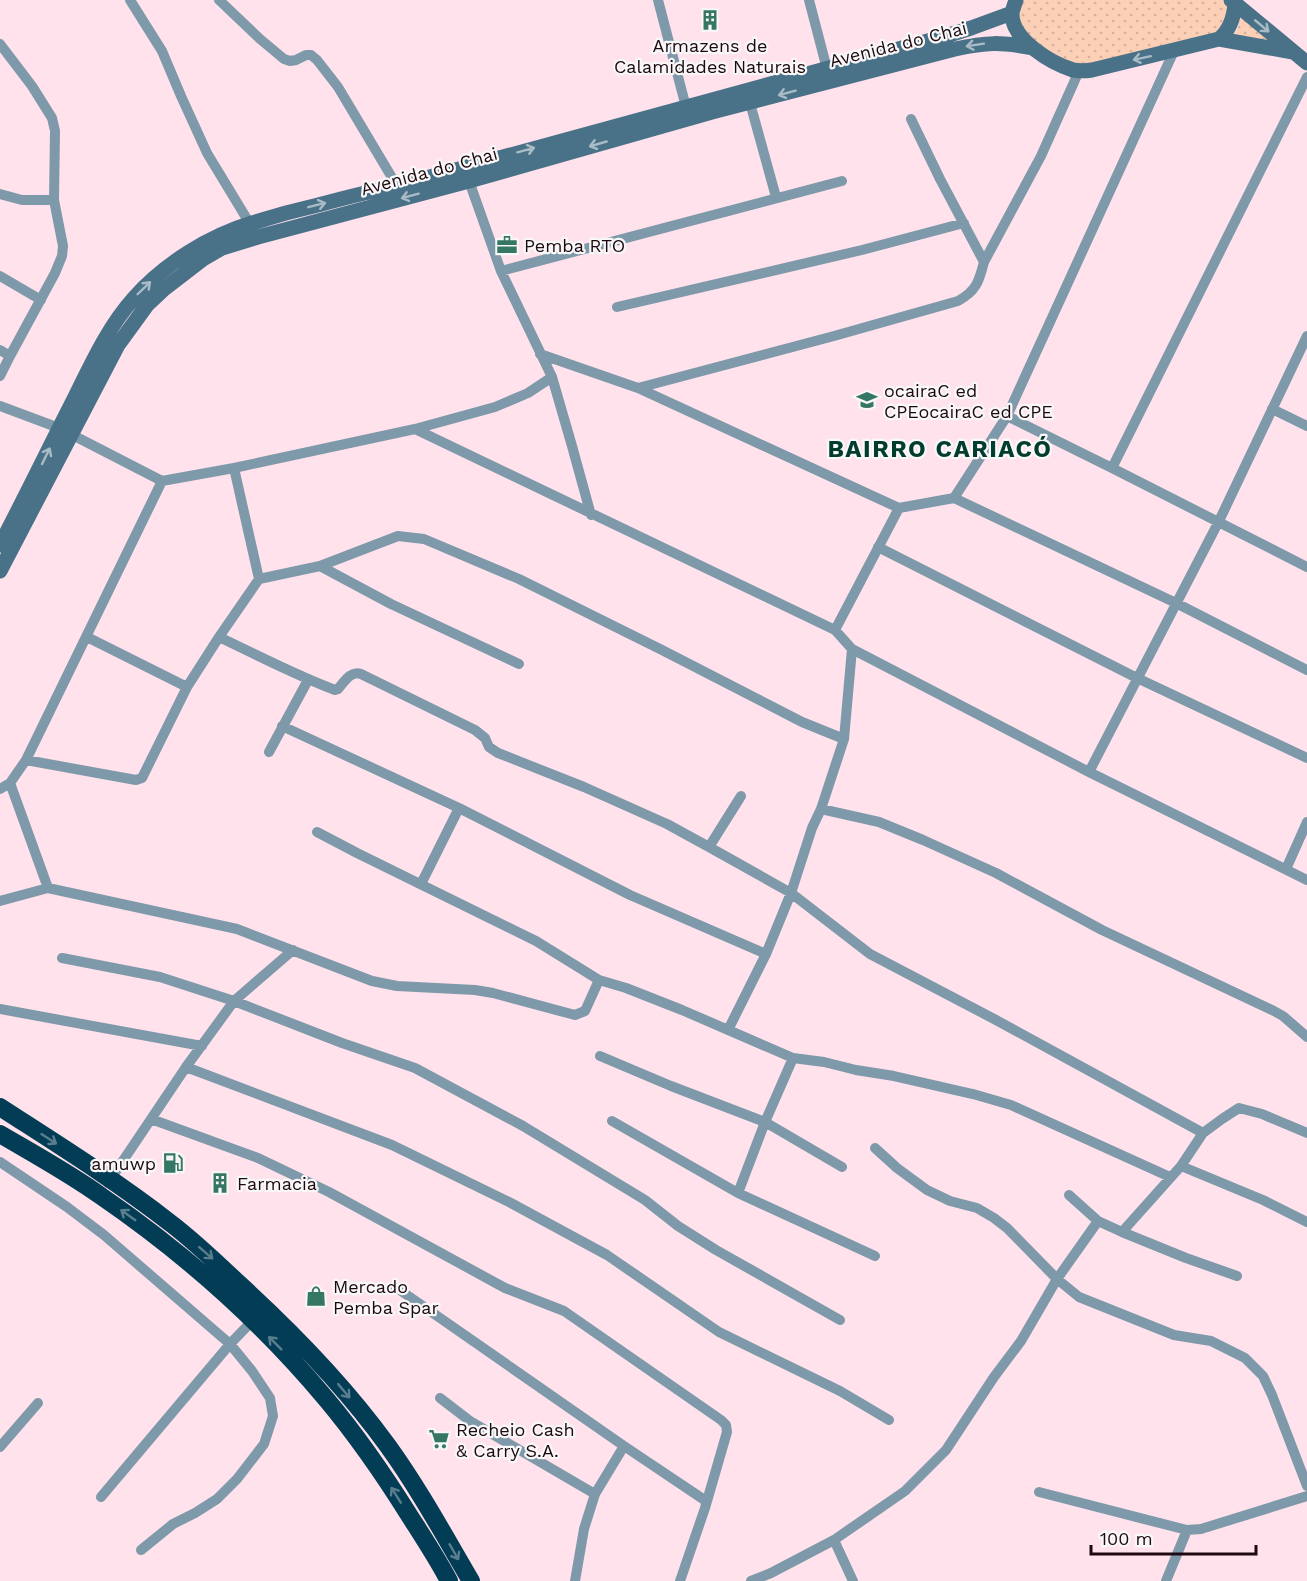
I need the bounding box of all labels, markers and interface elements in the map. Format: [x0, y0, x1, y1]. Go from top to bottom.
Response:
building icon: Armazens de Calamidades Naturais [698, 8, 722, 32]
street label: Avenida do Chai [827, 17, 969, 71]
one-way arrow [1254, 19, 1269, 33]
place label: Armazens de Calamidades Naturais [614, 35, 806, 77]
one-way arrow [966, 39, 986, 50]
one-way arrow [1133, 53, 1152, 64]
one-way arrow [777, 88, 796, 100]
one-way arrow [589, 139, 608, 150]
street label: Avenida do Chai [358, 143, 500, 199]
one-way arrow [516, 144, 535, 155]
one-way arrow [401, 191, 420, 202]
one-way arrow [307, 198, 326, 210]
office icon: Pemba RTO [495, 233, 519, 257]
place label: Pemba RTO [524, 235, 625, 256]
one-way arrow [136, 282, 151, 296]
place label: ocairaC ed CPEocairaC ed CPE [884, 380, 1053, 422]
school or university icon: ocairaC ed CPEocairaC ed CPE [855, 388, 879, 412]
district label: BAIRRO CARIACÓ [827, 435, 1053, 463]
one-way arrow [40, 447, 52, 465]
one-way arrow [40, 1133, 57, 1145]
fuel station icon: amuwp [161, 1151, 185, 1175]
place label: amuwp [91, 1153, 156, 1174]
building icon: Farmacia [208, 1171, 232, 1195]
place label: Farmacia [237, 1173, 317, 1194]
one-way arrow [121, 1209, 137, 1222]
one-way arrow [198, 1246, 213, 1260]
place label: Mercado Pemba Spar [333, 1276, 439, 1318]
shop icon: Mercado Pemba Spar [304, 1284, 328, 1308]
one-way arrow [268, 1336, 283, 1350]
one-way arrow [337, 1383, 351, 1398]
place label: Recheio Cash & Carry S.A. [456, 1419, 575, 1461]
supermarket icon: Recheio Cash & Carry S.A. [427, 1427, 451, 1451]
one-way arrow [390, 1487, 402, 1504]
scale bar [1091, 1518, 1256, 1556]
text: 100 m [1100, 1528, 1153, 1549]
one-way arrow [448, 1543, 460, 1560]

